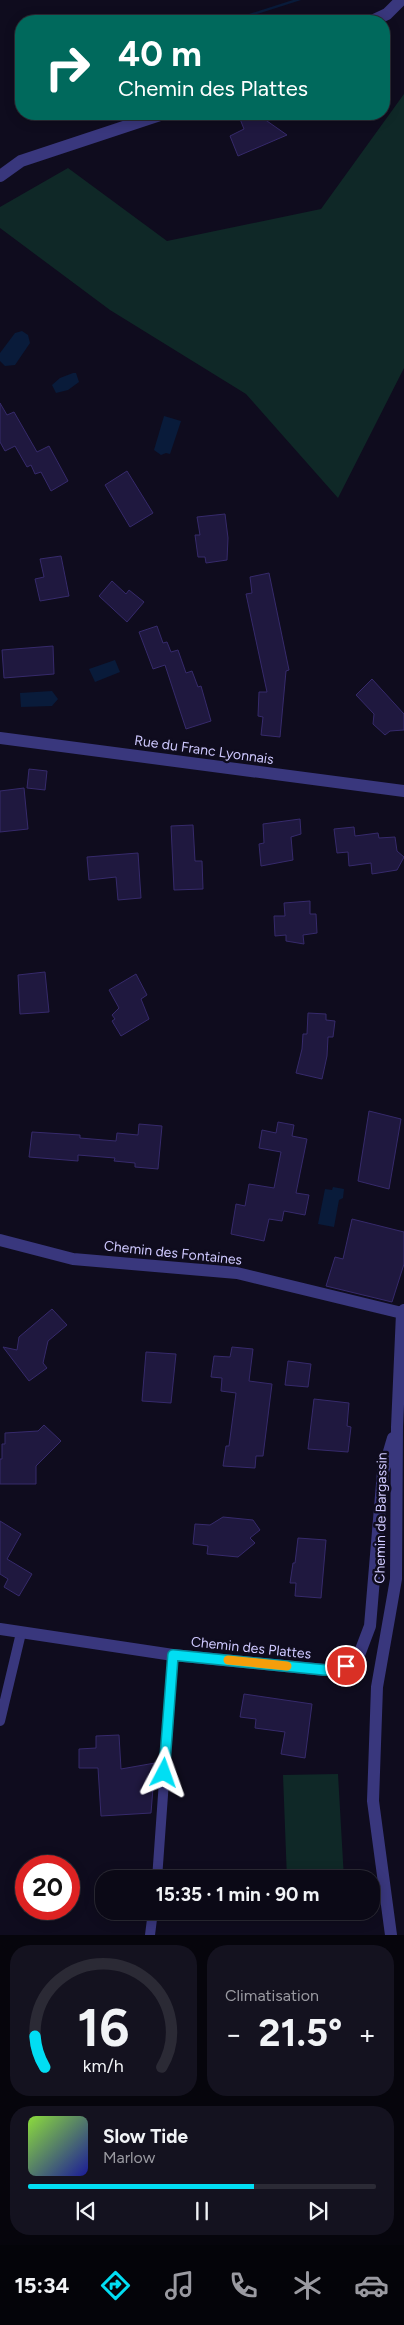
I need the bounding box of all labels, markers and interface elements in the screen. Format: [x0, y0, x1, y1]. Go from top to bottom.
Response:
text: 40 m [118, 33, 202, 75]
icon: right [35, 35, 100, 100]
text: Chemin des Plattes [118, 75, 308, 102]
street label: Rue du Franc Lyonnais [133, 732, 275, 768]
street label: Chemin des Fontaines [103, 1237, 243, 1269]
street label: Chemin de Bargassin [371, 1452, 391, 1584]
street label: Chemin des Plattes [190, 1633, 312, 1663]
pin [325, 1645, 367, 1687]
icon: arrive [332, 1652, 360, 1680]
position arrow [137, 1746, 189, 1798]
speed limit sign: 20 [15, 1855, 80, 1920]
text: 15:35 · 1 min · 90 m [156, 1883, 319, 1906]
text: Climatisation [225, 1986, 319, 2005]
text: 16 [77, 1997, 130, 2059]
text: 21.5° [259, 2010, 342, 2056]
text: − [225, 2017, 242, 2051]
text: + [359, 2017, 376, 2051]
text: km/h [83, 2055, 124, 2076]
text: Slow Tide [103, 2125, 188, 2148]
text: Marlow [103, 2148, 155, 2167]
icon: previous [72, 2197, 100, 2225]
icon: pause [188, 2197, 216, 2225]
icon: next [304, 2197, 332, 2225]
icon: directions [98, 2268, 133, 2303]
icon: music [162, 2268, 197, 2303]
icon: phone [226, 2268, 261, 2303]
icon: climate [290, 2268, 325, 2303]
icon: car [354, 2268, 389, 2303]
text: 15:34 [15, 2272, 69, 2299]

